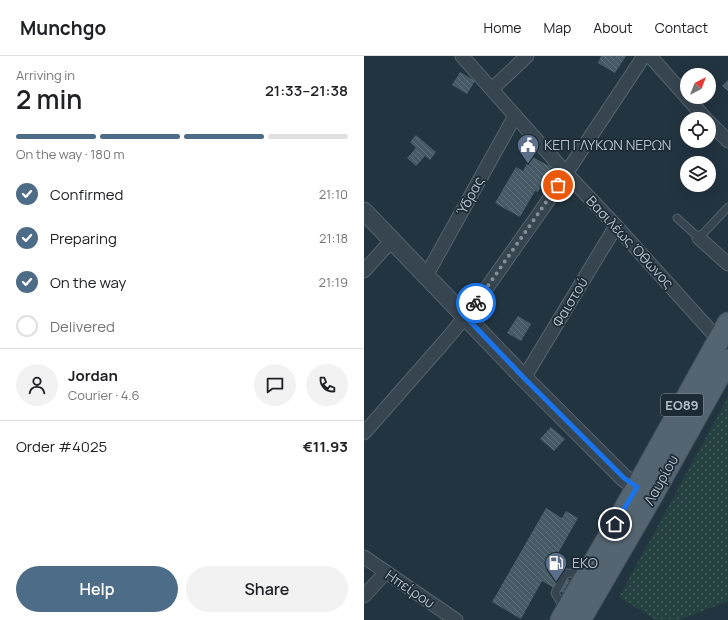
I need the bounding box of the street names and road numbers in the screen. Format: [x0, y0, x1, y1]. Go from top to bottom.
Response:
street label: Ύδρας [451, 172, 488, 219]
street label: Βασιλέως Όθωνος [582, 191, 679, 292]
street label: Φαιστού [547, 273, 592, 330]
road number: ΕΟ89 [661, 394, 703, 416]
street label: Λαυρίου [639, 451, 682, 508]
street label: Ηπείρου [382, 565, 439, 612]

